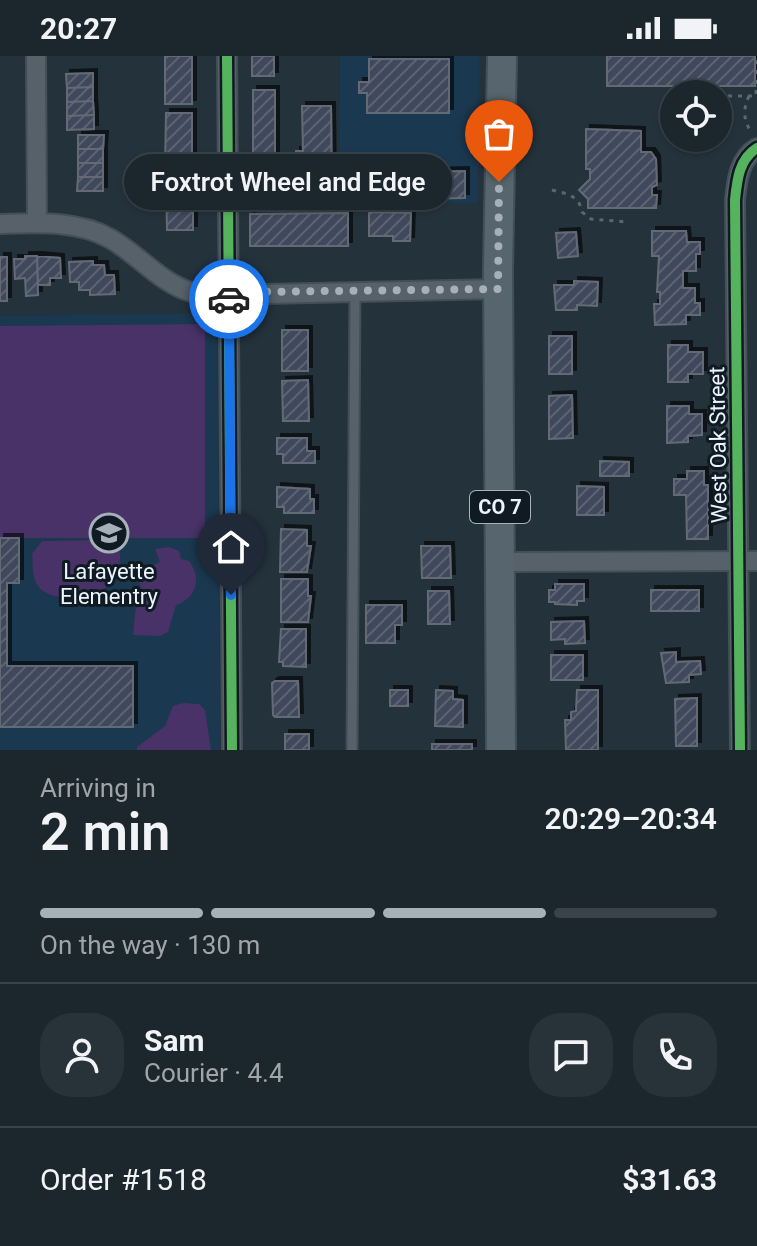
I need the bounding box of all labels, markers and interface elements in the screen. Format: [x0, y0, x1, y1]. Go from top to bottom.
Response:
text: 20:27 [40, 11, 117, 46]
map controls [660, 80, 732, 152]
button: locate [660, 80, 732, 152]
pin [465, 100, 533, 182]
icon: bag [477, 112, 521, 156]
callout: Foxtrot Wheel and Edge [123, 154, 451, 210]
text: Foxtrot Wheel and Edge [150, 167, 426, 197]
courier [189, 259, 269, 339]
icon: car [207, 277, 251, 321]
street label: West Oak Street [704, 366, 732, 524]
road number: CO 7 [470, 491, 530, 523]
school or university icon: Lafayette Elementry [88, 512, 130, 554]
pin [197, 513, 265, 595]
icon: home [209, 525, 253, 569]
place label: Lafayette Elementry [60, 559, 159, 609]
text: Arriving in [40, 773, 156, 803]
text: 20:29–20:34 [544, 801, 717, 836]
text: 2 min [40, 802, 170, 863]
text: On the way · 130 m [40, 930, 260, 960]
button: person [40, 1013, 124, 1097]
button: chat [529, 1013, 613, 1097]
button: phone [633, 1013, 717, 1097]
text: Sam [144, 1023, 205, 1058]
text: Courier · 4.4 [144, 1058, 284, 1088]
text: Order #1518 [40, 1162, 207, 1197]
text: $31.63 [622, 1162, 717, 1197]

